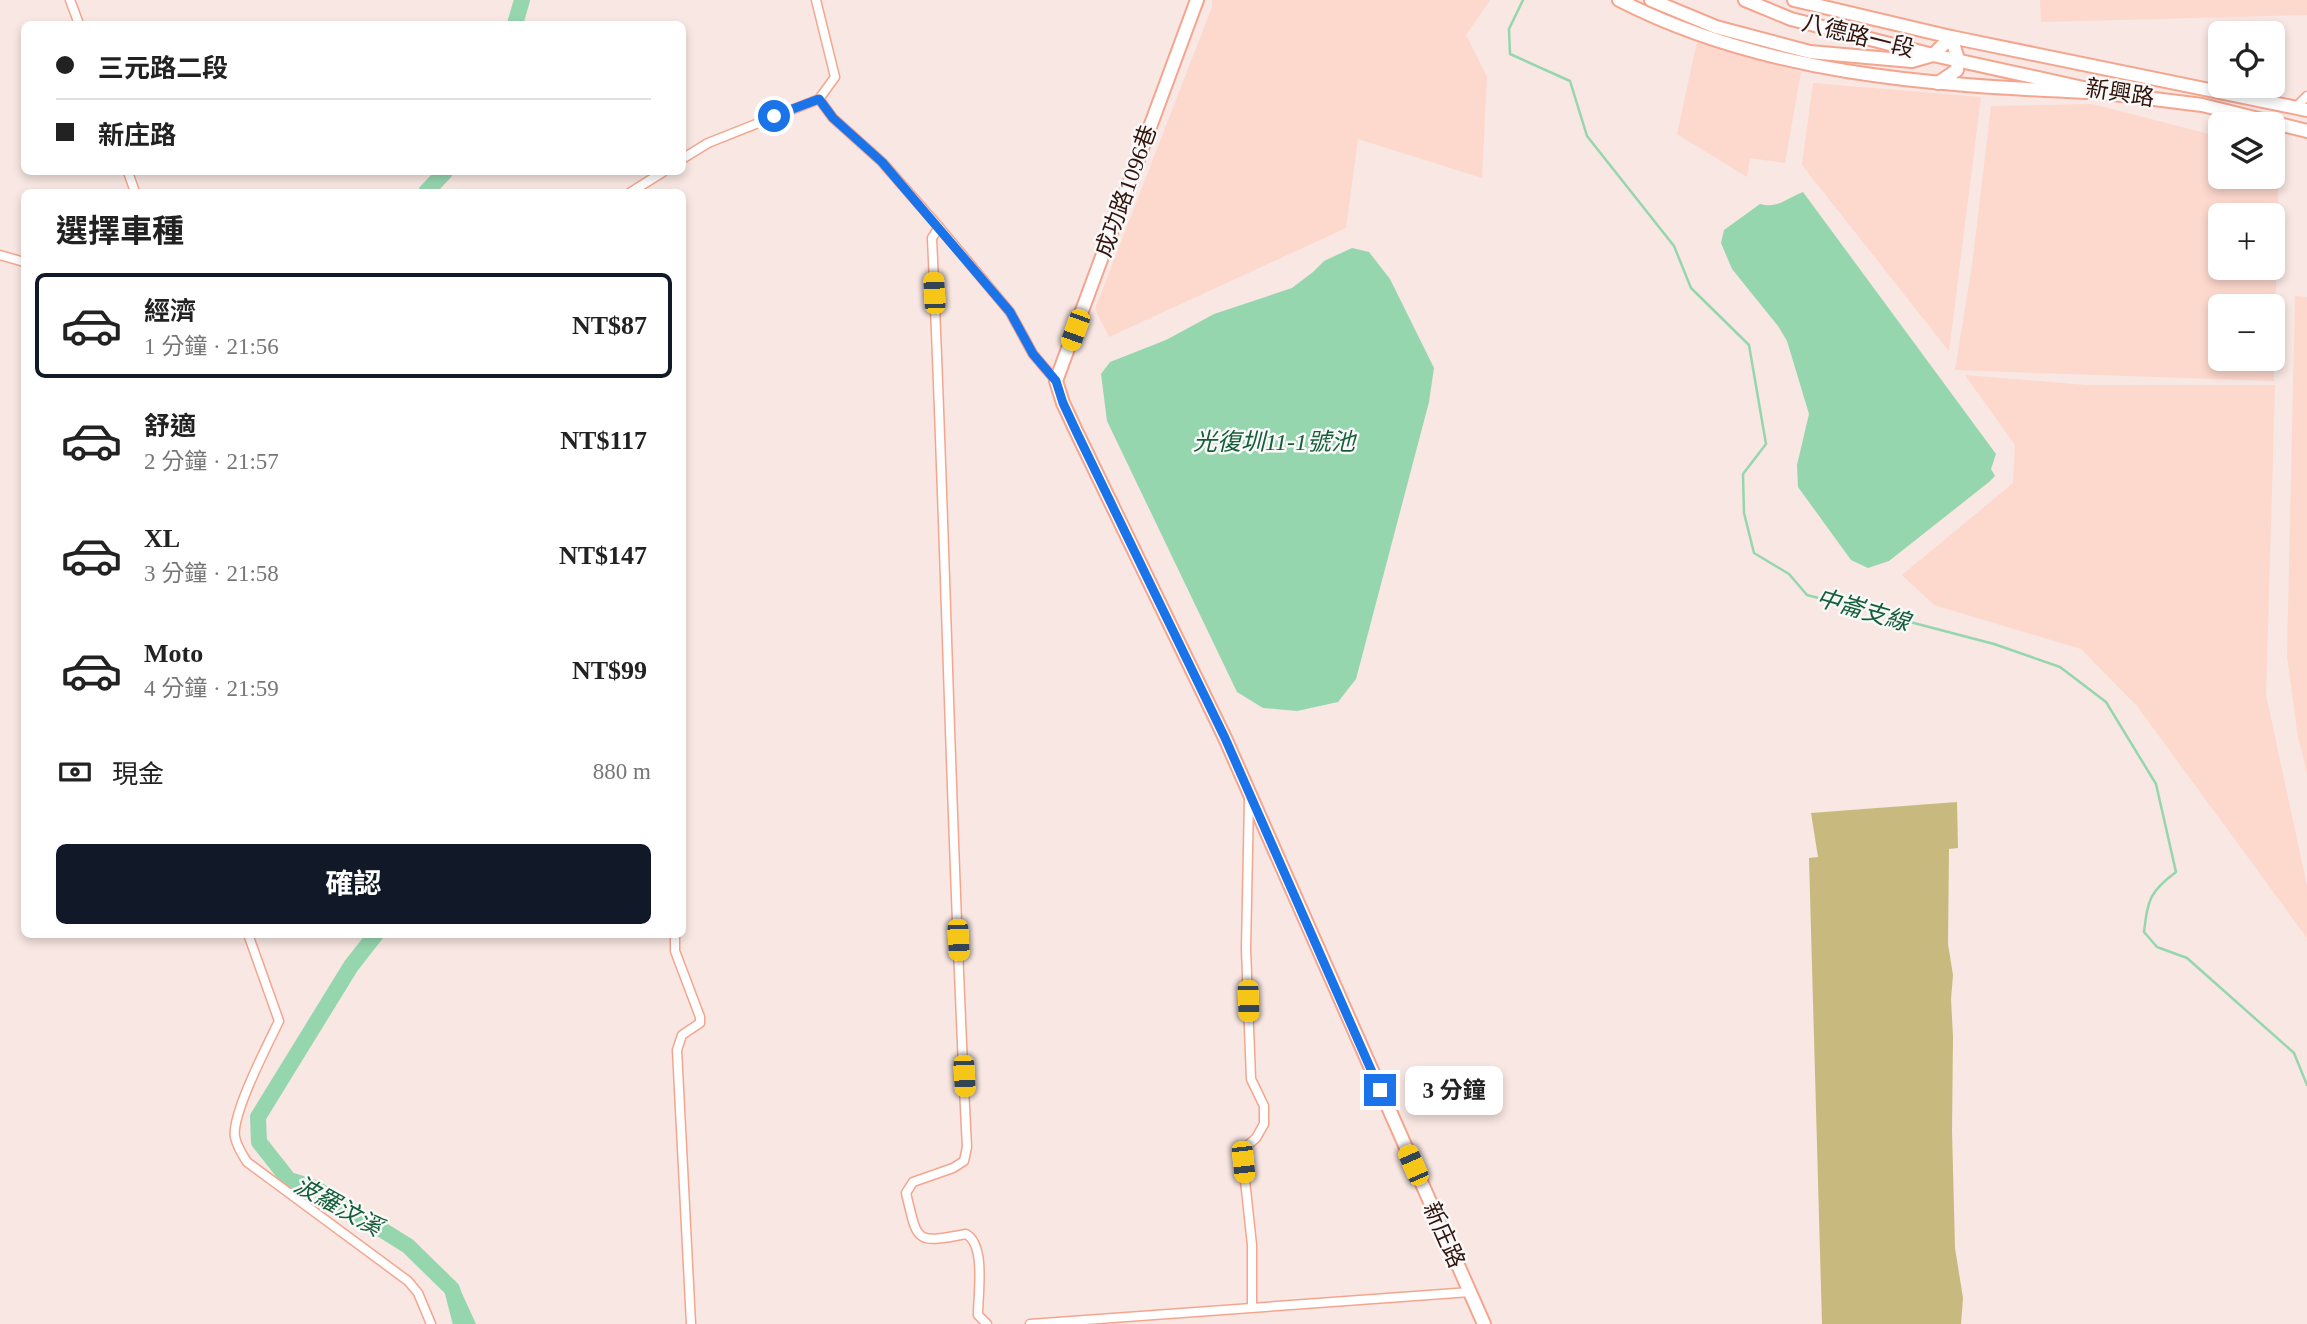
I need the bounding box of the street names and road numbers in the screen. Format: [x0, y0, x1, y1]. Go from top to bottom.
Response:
street label: 八德路一段 [1799, 10, 1917, 62]
street label: 新興路 [2084, 75, 2156, 111]
street label: 成功路1096巷 [1091, 122, 1161, 260]
street label: 新庄路 [1419, 1198, 1469, 1272]

